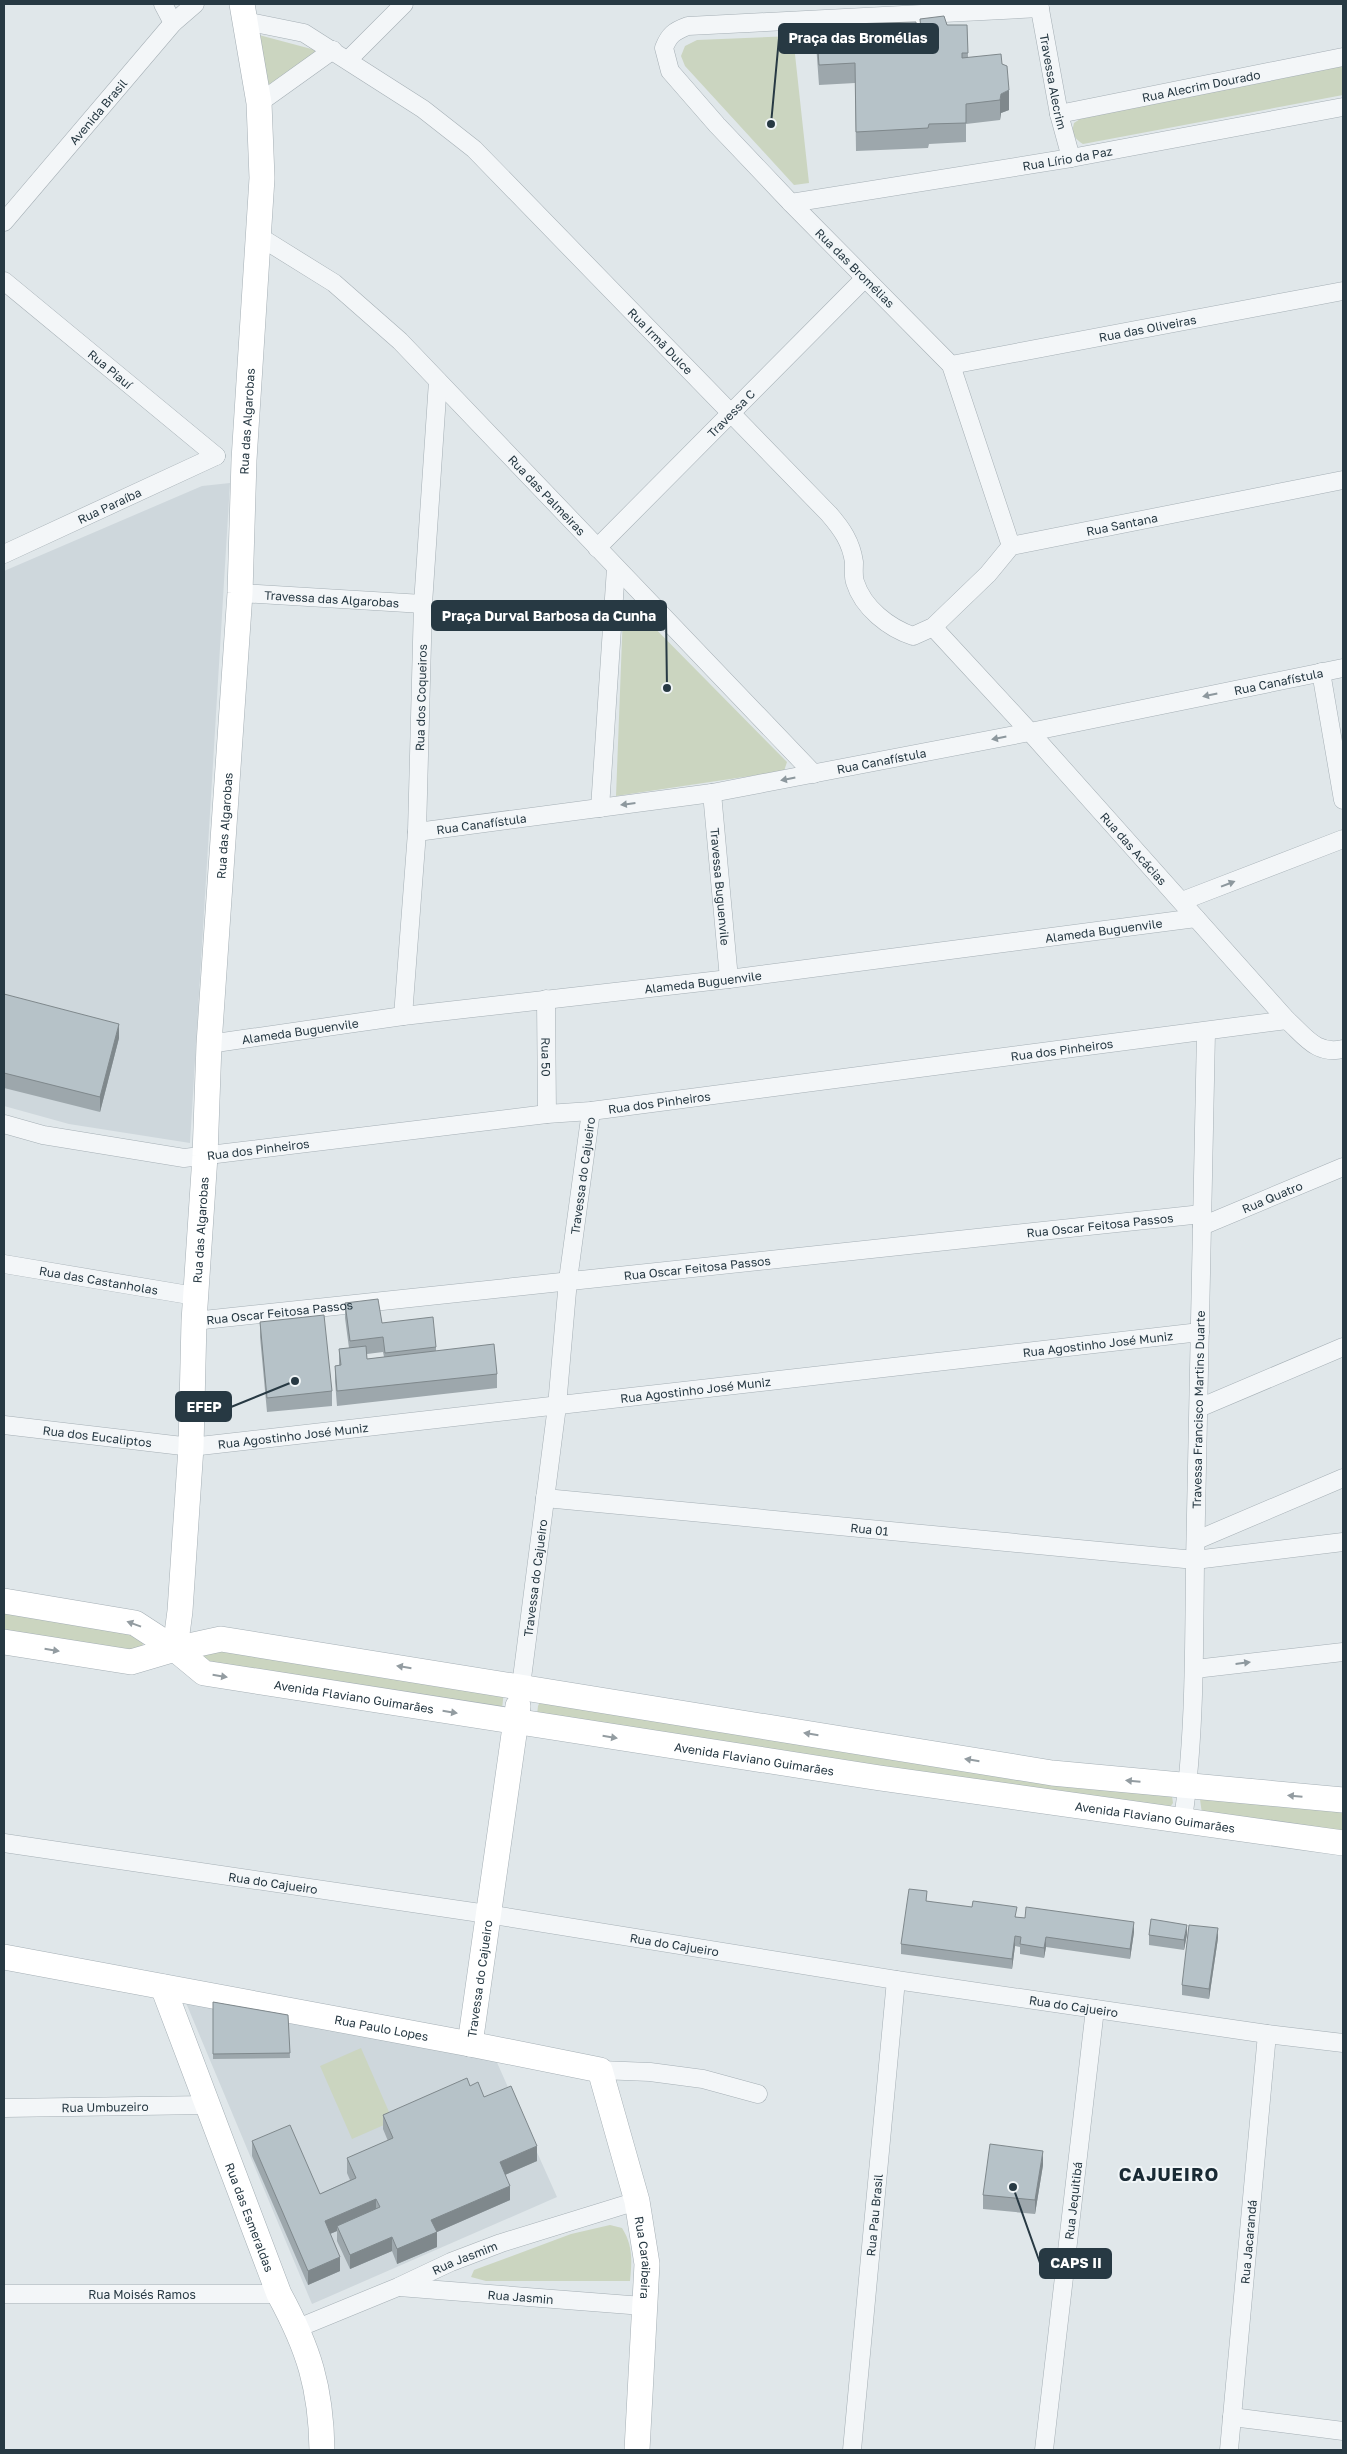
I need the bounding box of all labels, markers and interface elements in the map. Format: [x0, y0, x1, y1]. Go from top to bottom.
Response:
callout: Praça das Bromélias [779, 24, 938, 53]
text: Praça das Bromélias [788, 29, 928, 46]
street label: Travessa Alecrim [1037, 33, 1070, 131]
street label: Rua Alecrim Dourado [1141, 66, 1262, 105]
street label: Avenida Brasil [66, 75, 130, 147]
street label: Rua Lírio da Paz [1021, 143, 1114, 173]
street label: Rua das Bromélias [812, 225, 898, 311]
street label: Rua Irmã Dulce [625, 305, 696, 377]
street label: Rua das Oliveiras [1098, 311, 1198, 344]
street label: Rua Piauí [85, 346, 136, 392]
street label: Rua das Algarobas [236, 368, 257, 475]
street label: Travessa C [704, 386, 758, 440]
street label: Rua das Palmeiras [505, 452, 589, 538]
street label: Rua Paraíba [75, 484, 144, 527]
street label: Rua Santana [1085, 510, 1159, 538]
street label: Travessa das Algarobas [264, 587, 400, 610]
callout: Praça Durval Barbosa da Cunha [432, 601, 666, 630]
text: Praça Durval Barbosa da Cunha [442, 607, 656, 624]
street label: Rua dos Coqueiros [412, 644, 429, 751]
street label: Rua Canafístula [1233, 665, 1324, 698]
one-way arrow [1202, 691, 1217, 699]
one-way arrow [991, 735, 1007, 743]
street label: Rua Canafístula [835, 745, 927, 776]
street label: Rua das Algarobas [213, 772, 235, 879]
one-way arrow [780, 776, 796, 784]
one-way arrow [619, 801, 635, 809]
street label: Rua das Acácias [1097, 809, 1170, 888]
street label: Rua Canafístula [435, 810, 527, 837]
street label: Travessa Buguenvile [708, 827, 733, 946]
one-way arrow [1221, 880, 1236, 888]
street label: Alameda Buguenvile [1044, 915, 1163, 945]
street label: Alameda Buguenvile [644, 967, 763, 996]
street label: Alameda Buguenvile [241, 1015, 360, 1047]
street label: Rua dos Pinheiros [1010, 1035, 1114, 1064]
street label: Rua 50 [539, 1037, 554, 1077]
street label: Rua dos Pinheiros [607, 1088, 711, 1116]
street label: Travessa do Cajueiro [567, 1116, 598, 1235]
street label: Rua dos Pinheiros [206, 1135, 310, 1163]
street label: Rua das Algarobas [189, 1176, 211, 1284]
street label: Rua Quatro [1240, 1177, 1305, 1216]
street label: Rua Oscar Feitosa Passos [1026, 1210, 1174, 1240]
street label: Rua Oscar Feitosa Passos [623, 1252, 771, 1283]
street label: Rua das Castanholas [38, 1263, 159, 1297]
street label: Rua Oscar Feitosa Passos [205, 1297, 354, 1327]
street label: Travessa Francisco Martins Duarte [1188, 1310, 1207, 1509]
street label: Rua Agostinho José Muniz [1022, 1328, 1174, 1360]
street label: Rua Agostinho José Muniz [619, 1373, 772, 1406]
callout: EFEP [176, 1392, 231, 1421]
text: EFEP [186, 1398, 222, 1415]
street label: Rua Agostinho José Muniz [217, 1419, 369, 1451]
street label: Rua dos Eucaliptos [42, 1422, 153, 1450]
street label: Travessa do Cajueiro [520, 1518, 550, 1638]
street label: Rua 01 [850, 1520, 889, 1538]
one-way arrow [126, 1620, 141, 1628]
one-way arrow [44, 1646, 60, 1654]
one-way arrow [1236, 1659, 1252, 1667]
one-way arrow [395, 1663, 411, 1671]
one-way arrow [213, 1672, 229, 1680]
street label: Avenida Flaviano Guimarães [273, 1677, 435, 1716]
one-way arrow [442, 1708, 458, 1716]
one-way arrow [803, 1729, 819, 1737]
one-way arrow [603, 1733, 619, 1741]
street label: Avenida Flaviano Guimarães [673, 1739, 835, 1778]
one-way arrow [963, 1755, 979, 1763]
one-way arrow [1125, 1777, 1141, 1785]
one-way arrow [1286, 1791, 1302, 1799]
street label: Avenida Flaviano Guimarães [1074, 1798, 1236, 1835]
street label: Rua do Cajueiro [228, 1869, 319, 1897]
street label: Travessa do Cajueiro [464, 1919, 495, 2038]
street label: Rua do Cajueiro [629, 1930, 720, 1959]
street label: Rua do Cajueiro [1028, 1992, 1119, 2020]
street label: Rua Paulo Lopes [333, 2011, 430, 2044]
street label: Rua Umbuzeiro [61, 2098, 149, 2115]
street label: Rua das Esmeraldas [223, 2160, 277, 2274]
street label: Rua Jequitibá [1061, 2161, 1085, 2241]
district label: CAJUEIRO [1119, 2163, 1219, 2185]
street label: Rua Pau Brasil [863, 2173, 885, 2257]
street label: Rua Jacarandá [1237, 2199, 1259, 2285]
street label: Rua Caraibeira [632, 2215, 655, 2300]
street label: Rua Jasmim [429, 2238, 499, 2277]
callout: CAPS II [1040, 2249, 1111, 2278]
text: CAPS II [1050, 2254, 1102, 2271]
street label: Rua Jasmin [487, 2286, 554, 2307]
street label: Rua Moisés Ramos [88, 2287, 196, 2302]

